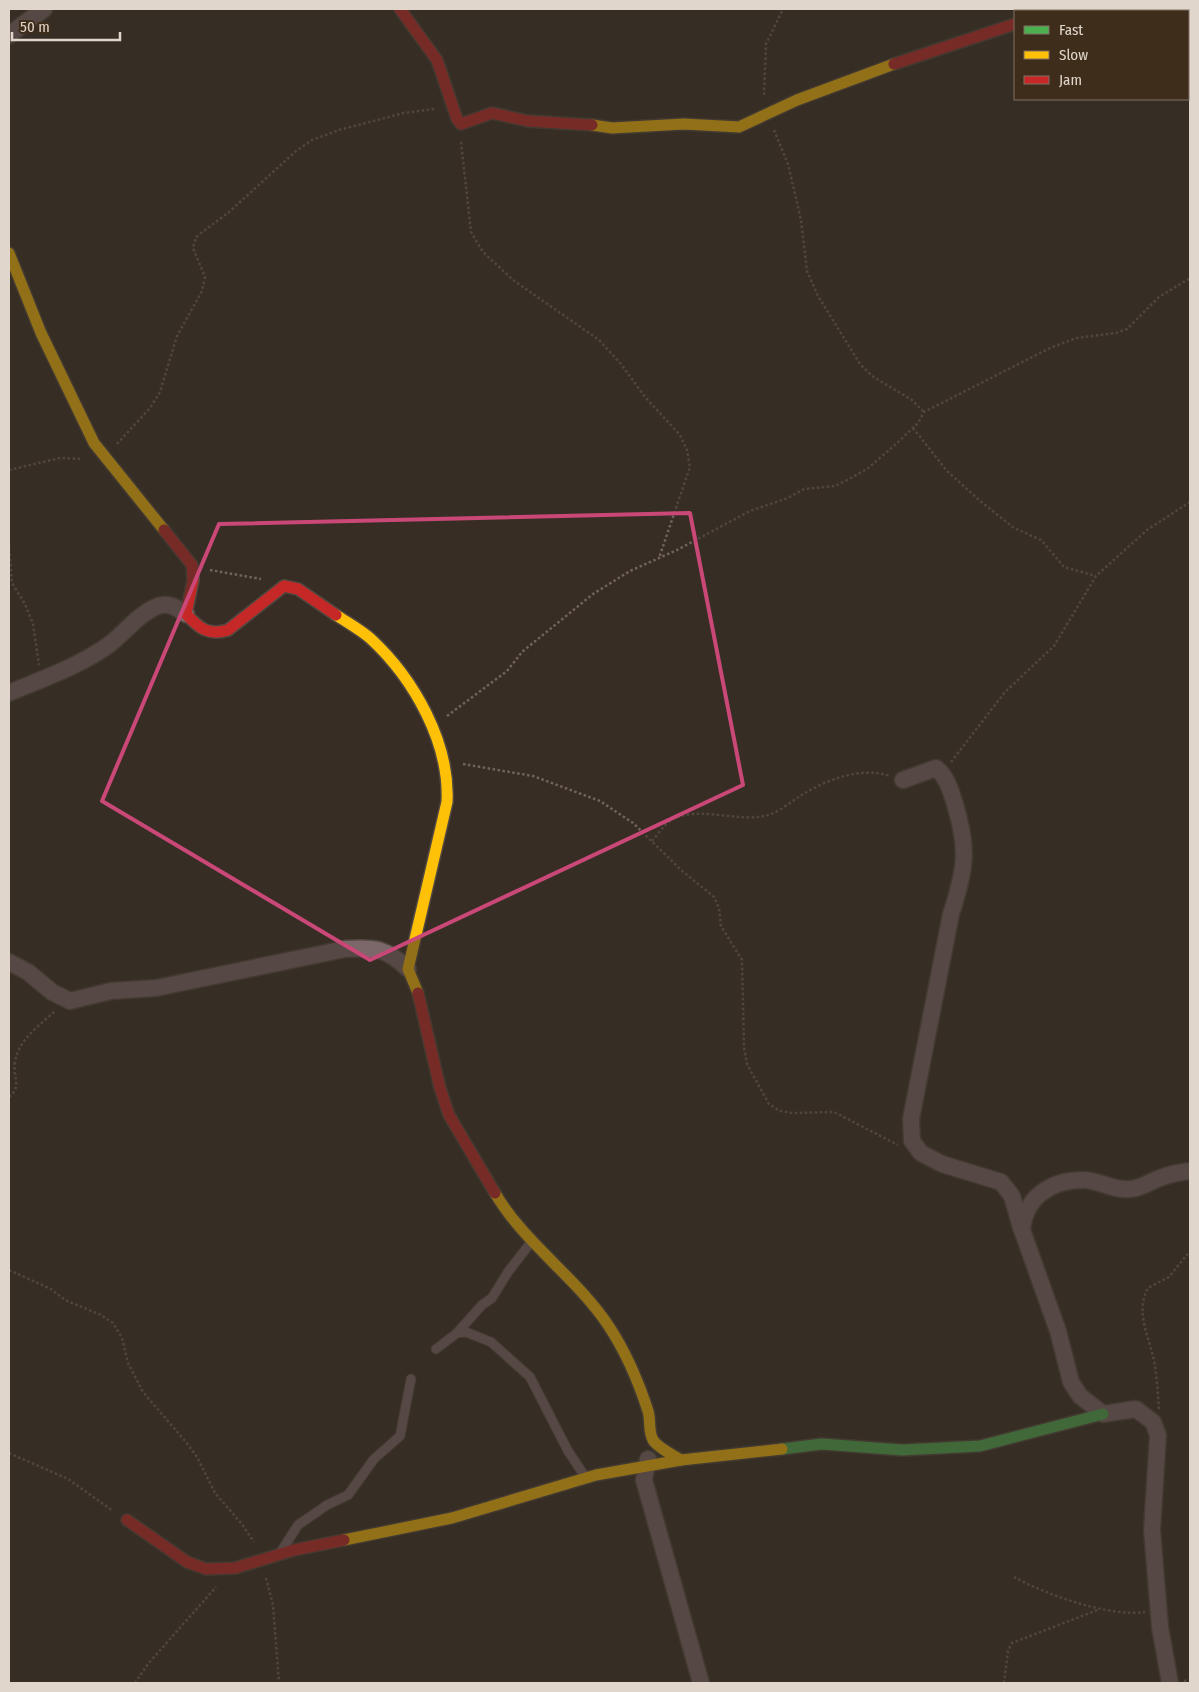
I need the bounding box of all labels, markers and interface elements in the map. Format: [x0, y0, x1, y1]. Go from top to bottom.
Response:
scale bar [12, 10, 120, 42]
legend [1014, 10, 1189, 100]
text: 50 m [20, 18, 50, 36]
text: Fast [1059, 21, 1083, 39]
text: Slow [1059, 46, 1088, 64]
text: Jam [1059, 71, 1082, 89]

